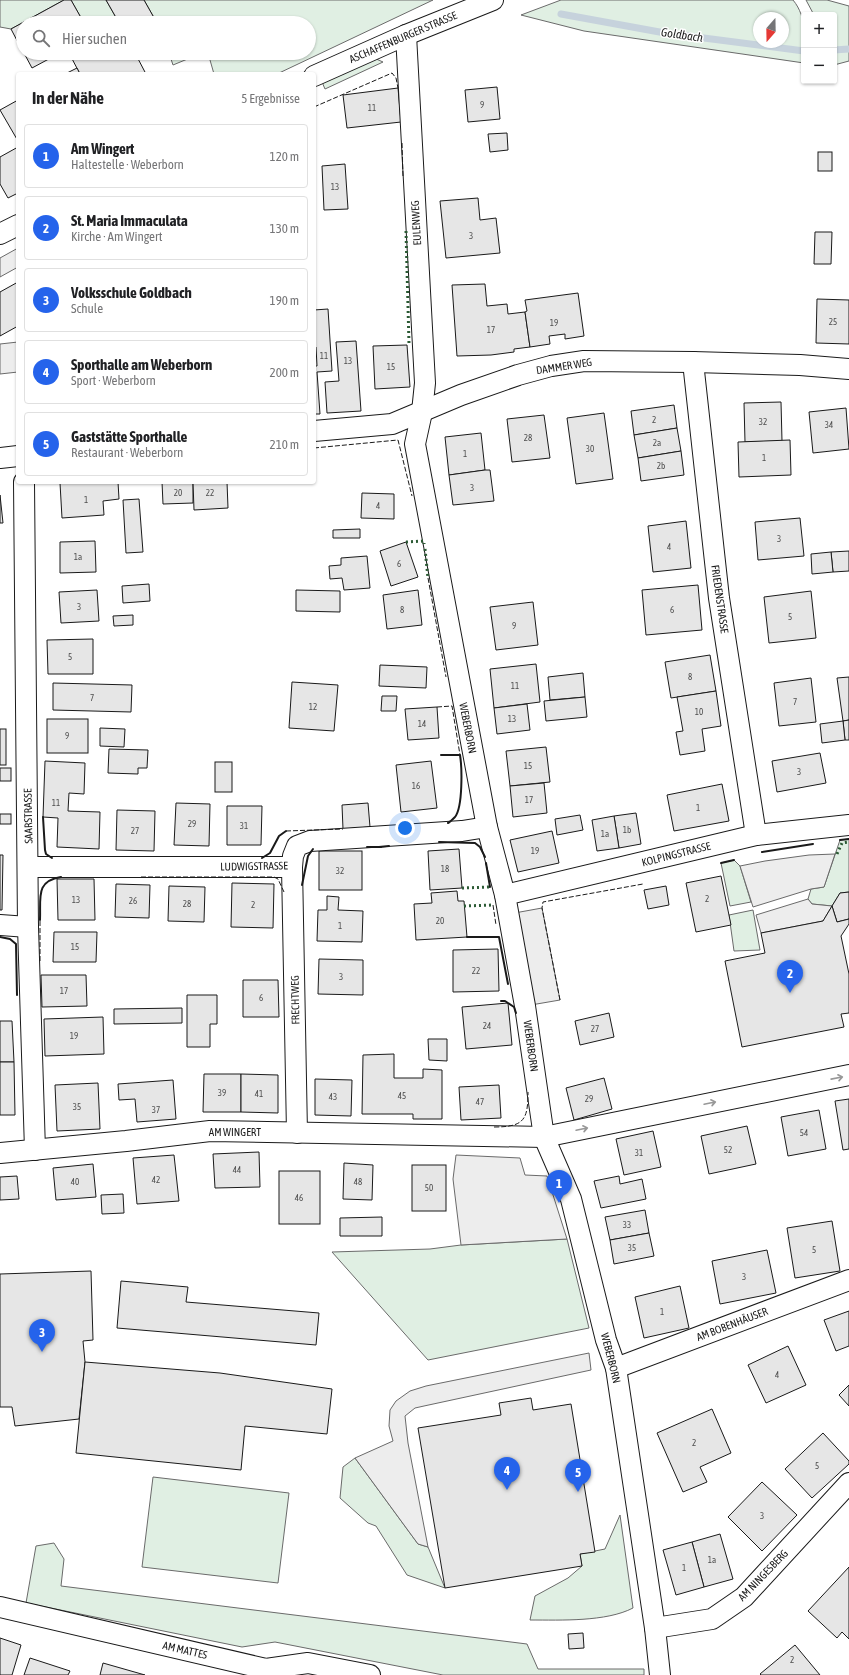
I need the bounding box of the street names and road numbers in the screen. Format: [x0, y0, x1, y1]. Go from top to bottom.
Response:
street label: ASCHAFFENBURGER STRASSE [347, 9, 459, 65]
street label: EULENWEG [409, 200, 423, 246]
street label: DAMMER WEG [535, 356, 593, 376]
street label: FRIEDENSTRASSE [709, 564, 731, 634]
street label: WEBERBORN [457, 701, 479, 755]
street label: SAARSTRASSE [22, 788, 34, 844]
street label: KOLPINGSTRASSE [640, 840, 712, 868]
street label: LUDWIGSTRASSE [220, 859, 288, 873]
street label: FRECHTWEG [289, 975, 301, 1025]
street label: WEBERBORN [521, 1020, 541, 1072]
street label: AM WINGERT [209, 1126, 261, 1138]
street label: AM BOBENHÄUSER [695, 1305, 770, 1343]
street label: WEBERBORN [599, 1331, 623, 1385]
street label: AM NINGESBERG [736, 1547, 790, 1603]
street label: AM MATTES [161, 1639, 209, 1661]

